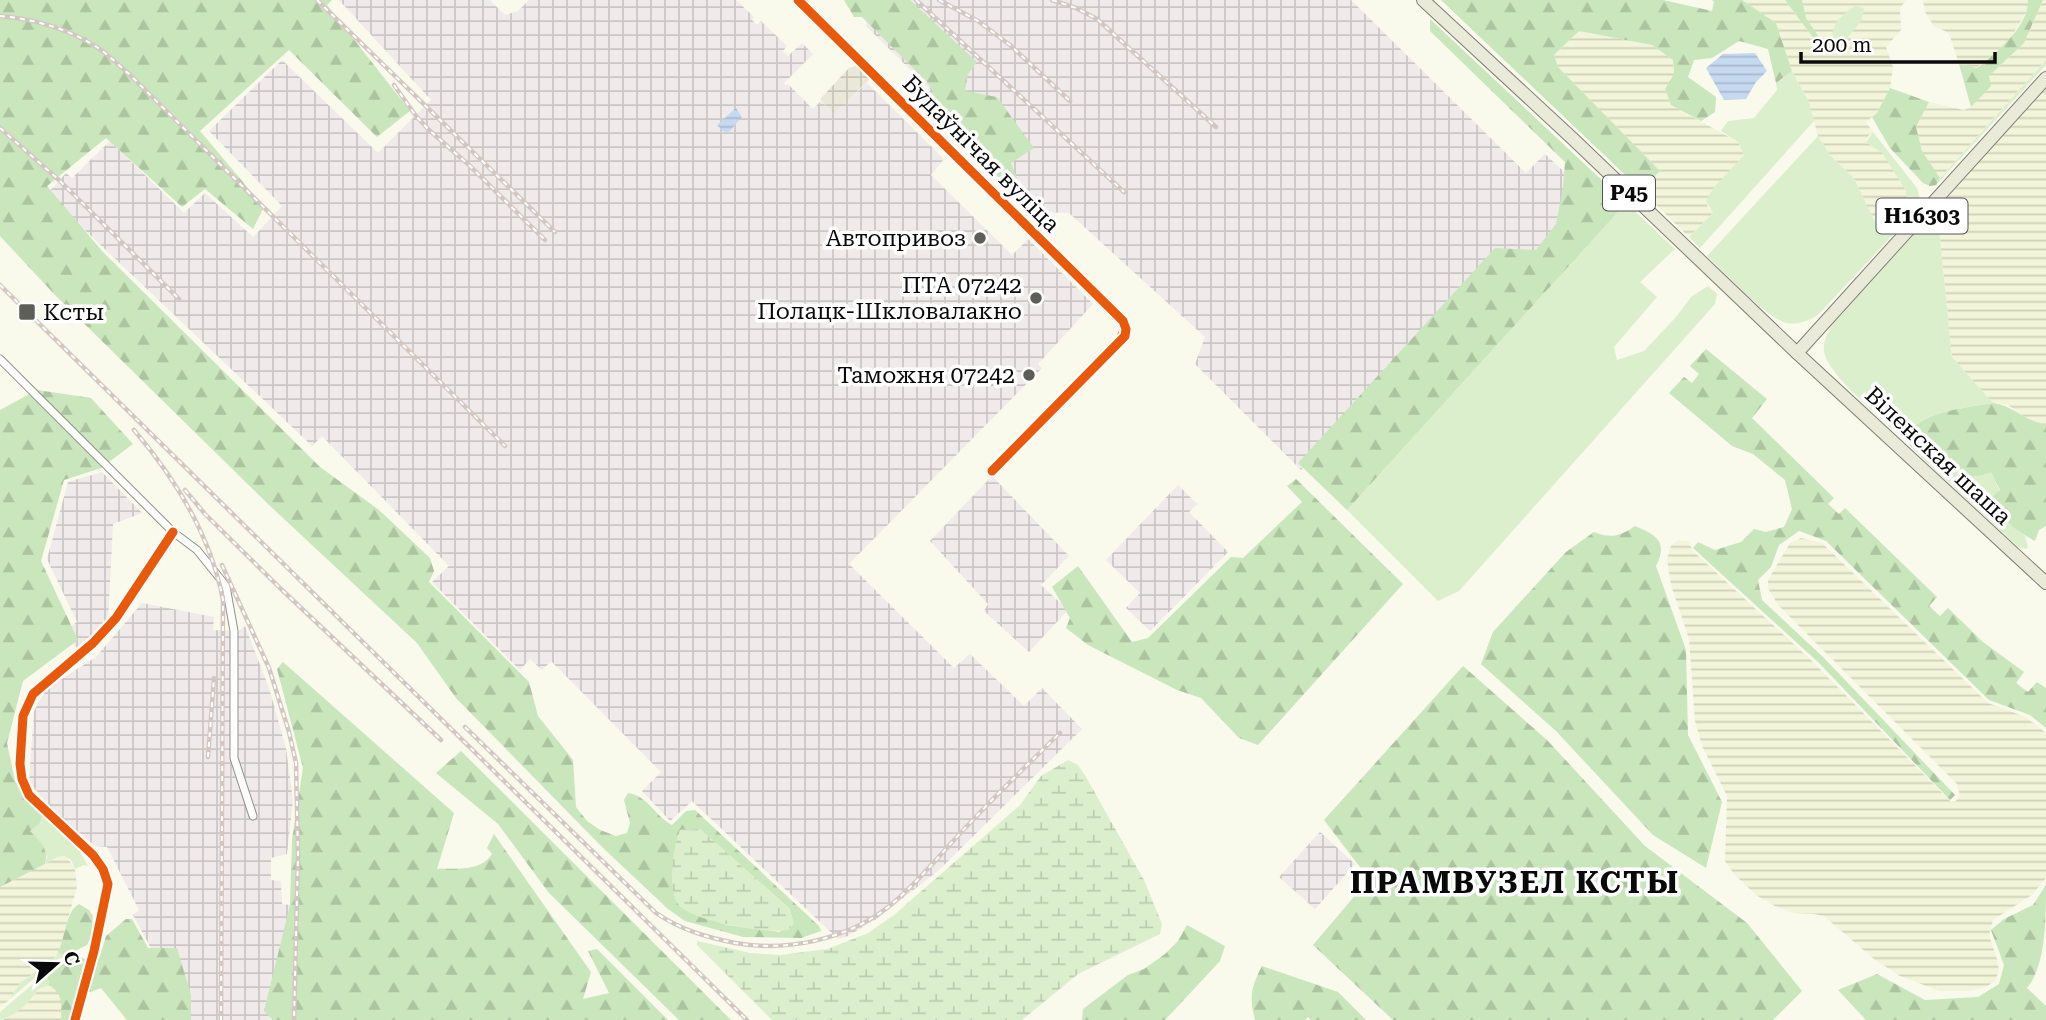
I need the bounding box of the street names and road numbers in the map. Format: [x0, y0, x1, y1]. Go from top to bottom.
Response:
street label: Будаўнічая вуліца [897, 70, 1065, 238]
road number: Р45 [1603, 176, 1655, 210]
road number: Н16303 [1876, 198, 1968, 234]
street label: Віленская шаша [1859, 381, 2017, 531]

